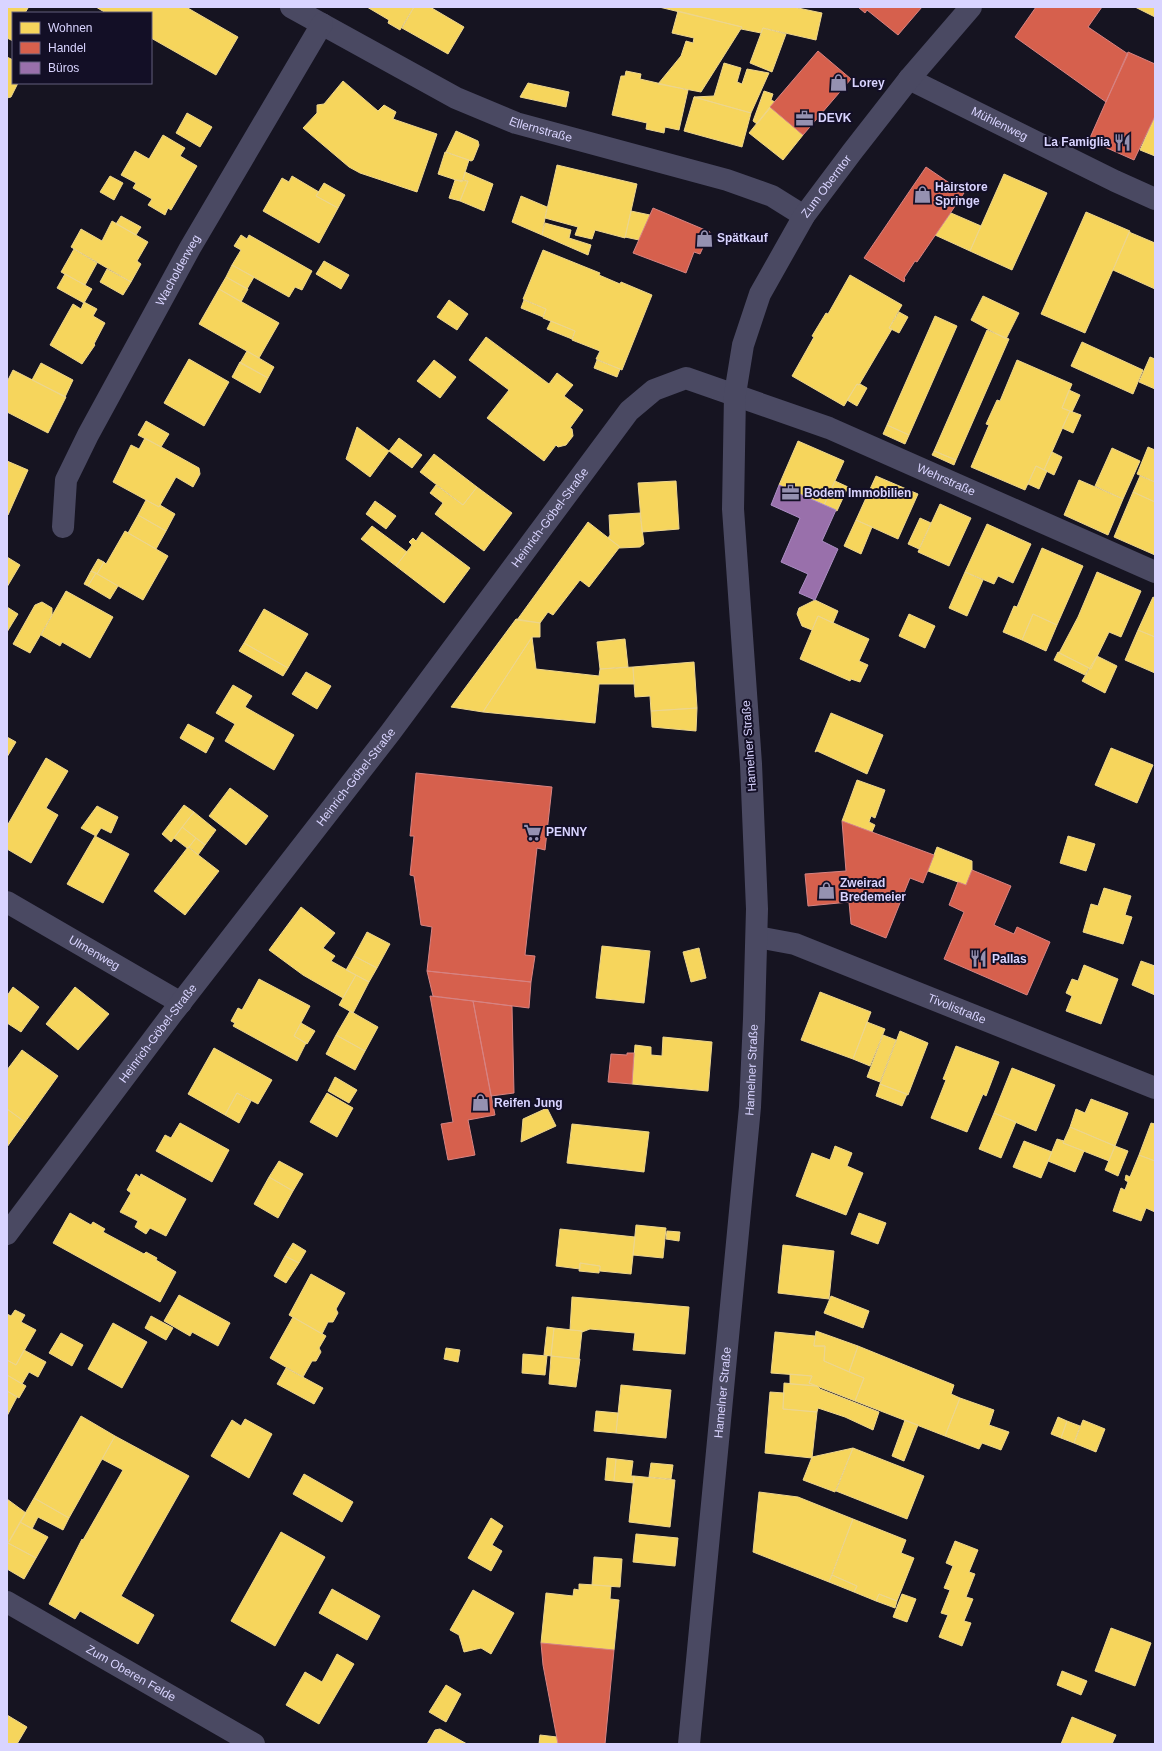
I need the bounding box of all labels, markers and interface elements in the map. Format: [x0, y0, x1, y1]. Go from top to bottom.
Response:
legend [12, 12, 152, 84]
text: Wohnen [48, 21, 92, 35]
text: Handel [48, 41, 86, 55]
text: Büros [48, 61, 79, 75]
shop icon: Lorey [829, 73, 849, 93]
place label: Lorey [852, 76, 885, 90]
street label: Mühlenweg [969, 104, 1030, 144]
office icon: DEVK [795, 108, 815, 128]
place label: DEVK [818, 111, 852, 125]
street label: Ellernstraße [507, 114, 574, 145]
restaurant icon: La Famiglia [1113, 132, 1133, 152]
place label: La Famiglia [1044, 135, 1110, 149]
street label: Zum Oberntor [798, 152, 854, 220]
place label: Hairstore Springe [935, 180, 988, 208]
shop icon: Hairstore Springe [912, 184, 932, 204]
shop icon: Spätkauf [694, 228, 714, 248]
place label: Spätkauf [717, 231, 769, 245]
street label: Wacholderweg [153, 232, 203, 308]
street label: Wehrstraße [915, 461, 978, 499]
street label: Heinrich-Göbel-Straße [508, 465, 592, 570]
office icon: Bodem Immobilien [781, 483, 801, 503]
place label: Bodem Immobilien [804, 486, 911, 500]
street label: Hamelner Straße [739, 700, 759, 792]
street label: Heinrich-Göbel-Straße [314, 725, 398, 829]
supermarket icon: PENNY [523, 822, 543, 842]
place label: PENNY [546, 825, 587, 839]
place label: Zweirad Bredemeier [840, 876, 906, 904]
shop icon: Zweirad Bredemeier [817, 880, 837, 900]
street label: Ulmenweg [66, 932, 122, 973]
restaurant icon: Pallas [969, 949, 989, 969]
place label: Pallas [992, 952, 1027, 966]
street label: Heinrich-Göbel-Straße [116, 981, 200, 1085]
street label: Tivolistraße [926, 991, 988, 1027]
street label: Hamelner Straße [742, 1024, 761, 1116]
shop icon: Reifen Jung [471, 1093, 491, 1113]
place label: Reifen Jung [494, 1096, 563, 1110]
street label: Hamelner Straße [711, 1346, 734, 1439]
street label: Zum Oberen Felde [84, 1642, 178, 1705]

